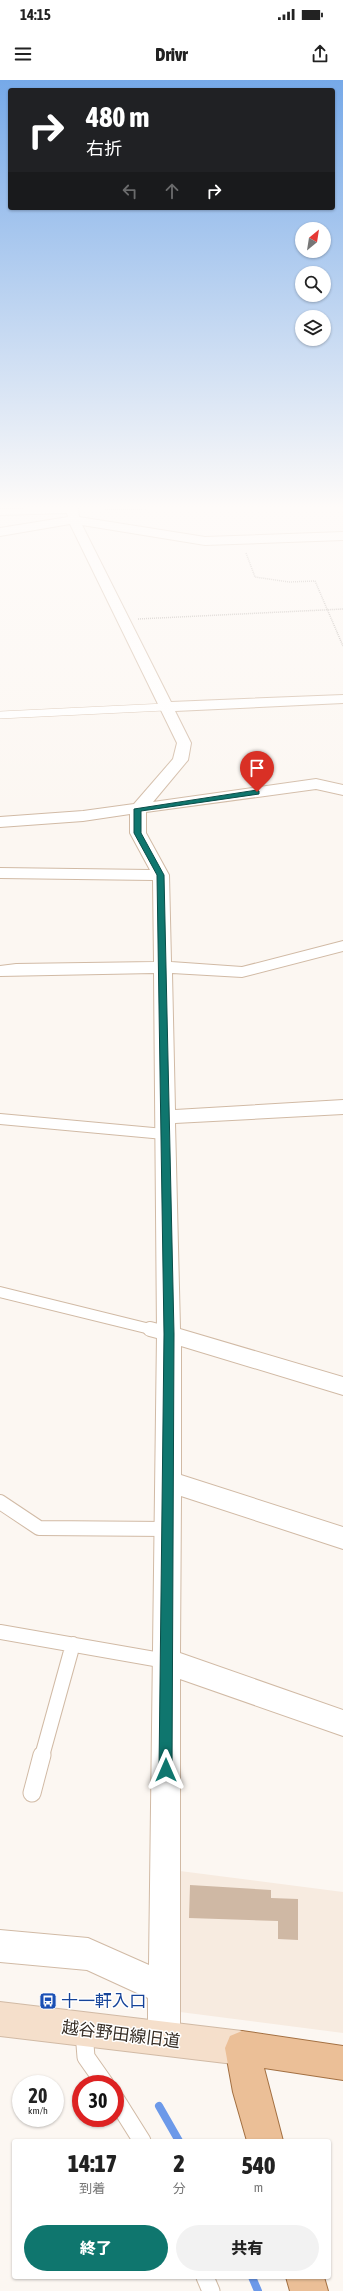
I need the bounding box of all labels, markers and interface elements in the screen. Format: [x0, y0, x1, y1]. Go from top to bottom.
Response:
text: 14:15 [20, 6, 51, 23]
icon: menu [12, 43, 34, 65]
icon: share [309, 43, 331, 65]
text: Drivr [155, 44, 188, 65]
text: 480 m [86, 101, 149, 133]
icon: right [20, 104, 72, 156]
text: 右折 [86, 138, 122, 159]
icon: left [119, 180, 141, 202]
icon: ahead [161, 180, 183, 202]
icon: right [203, 180, 225, 202]
north arrow [295, 222, 331, 258]
map controls [295, 222, 331, 346]
button: search [295, 266, 331, 302]
button: layers [295, 310, 331, 346]
pin [240, 751, 274, 792]
icon: arrive [246, 757, 268, 779]
position arrow [145, 1749, 187, 1791]
bus stop icon: 十一軒入口 [38, 1991, 58, 2011]
place label: 十一軒入口 [61, 1991, 146, 2011]
street label: 越谷野田線旧道 [61, 2017, 181, 2051]
speed limit sign: 30 [72, 2075, 124, 2127]
text: 20 [29, 2084, 47, 2107]
text: km/h [28, 2105, 48, 2116]
text: 14:17 [68, 2150, 117, 2177]
text: 2 [174, 2150, 185, 2177]
text: 540 [241, 2152, 275, 2179]
text: m [254, 2180, 263, 2195]
text: 到着 [79, 2181, 105, 2196]
text: 分 [173, 2181, 186, 2196]
button: 終了 [24, 2225, 168, 2271]
button: 共有 [176, 2225, 319, 2271]

